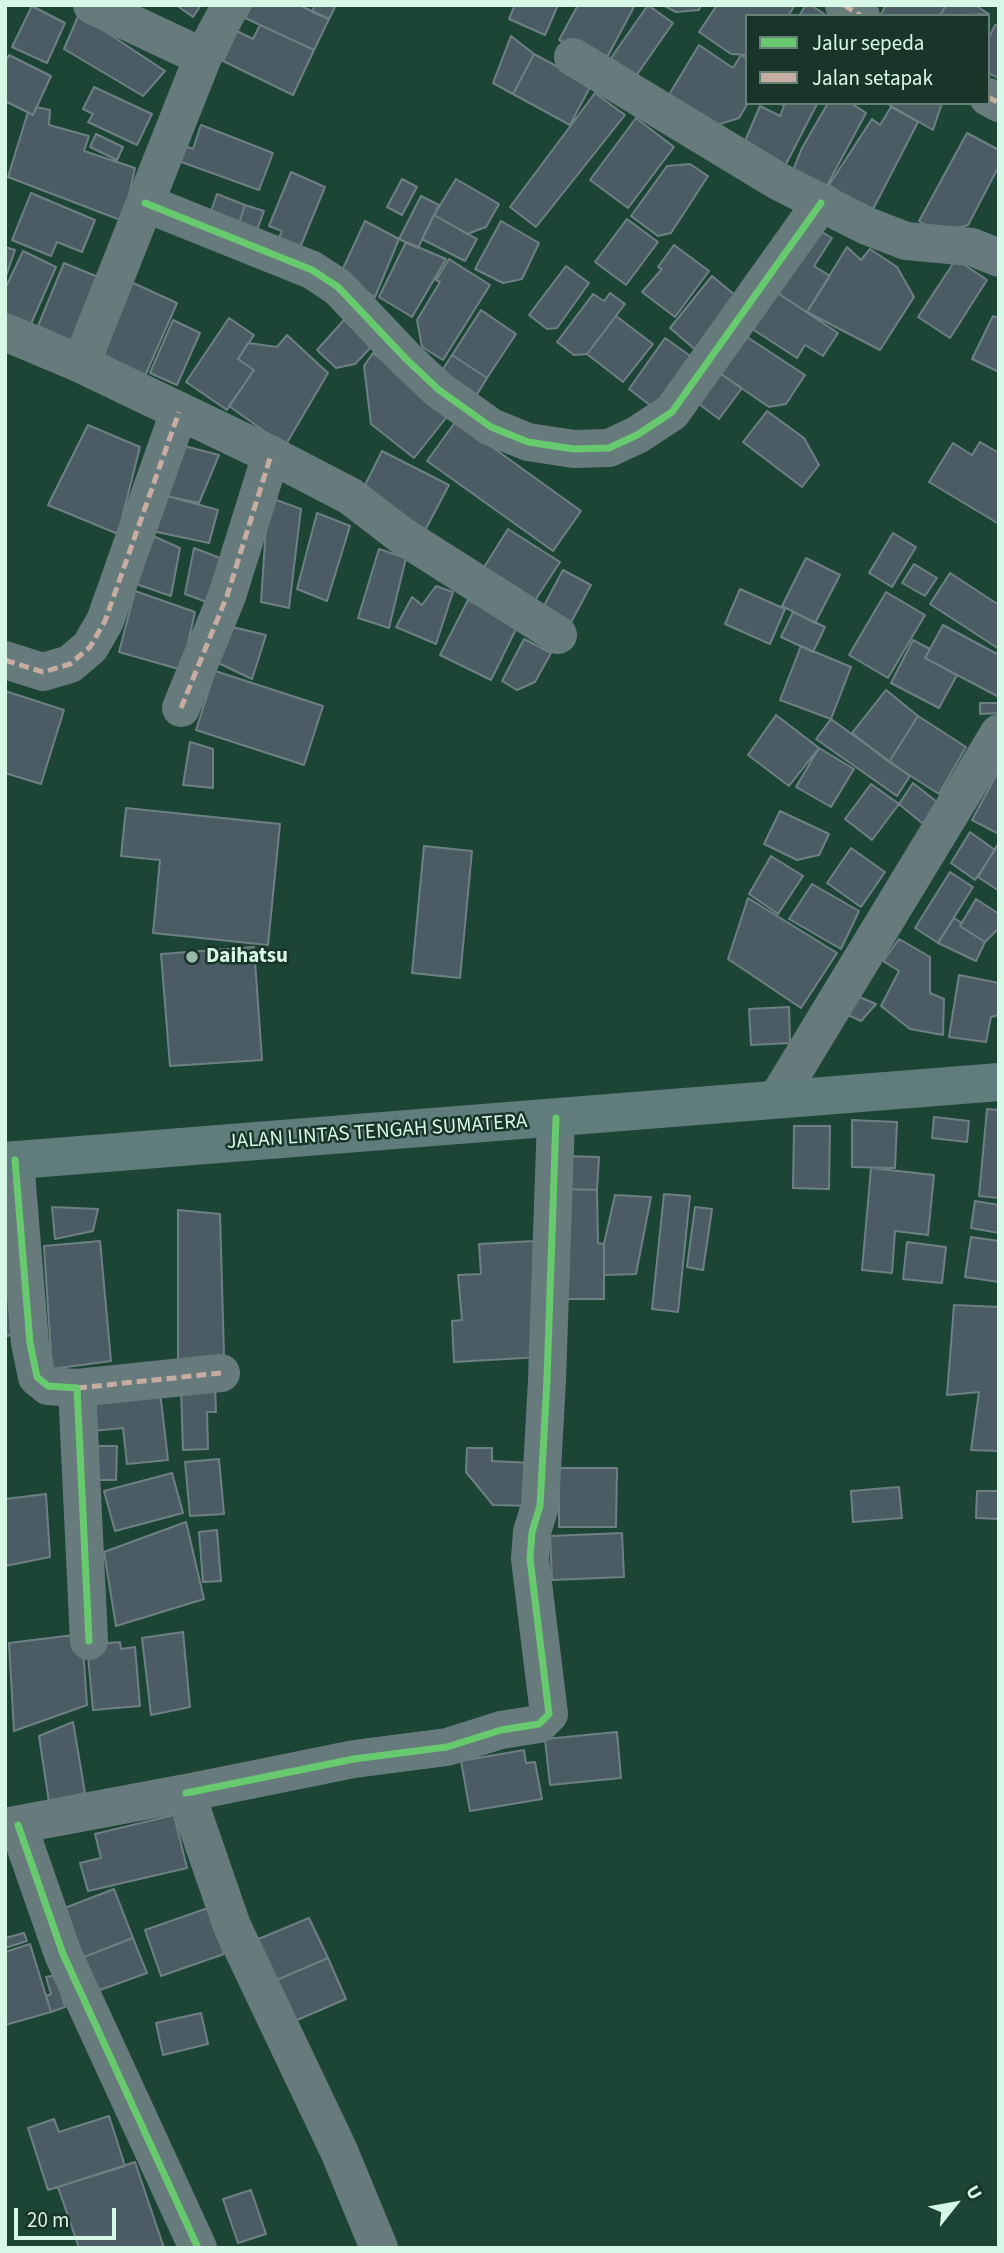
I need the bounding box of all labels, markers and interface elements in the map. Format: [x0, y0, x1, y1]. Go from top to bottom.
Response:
legend [745, 14, 990, 105]
text: Jalur sepeda [812, 28, 924, 58]
text: Jalan setapak [812, 63, 933, 93]
place label: Daihatsu [206, 944, 288, 970]
marker: Daihatsu [184, 949, 200, 965]
street label: JALAN LINTAS TENGAH SUMATERA [226, 1110, 528, 1156]
north arrow [920, 2169, 990, 2239]
text: U [959, 2181, 988, 2205]
scale bar [18, 2194, 119, 2238]
text: 20 m [27, 2205, 69, 2235]

